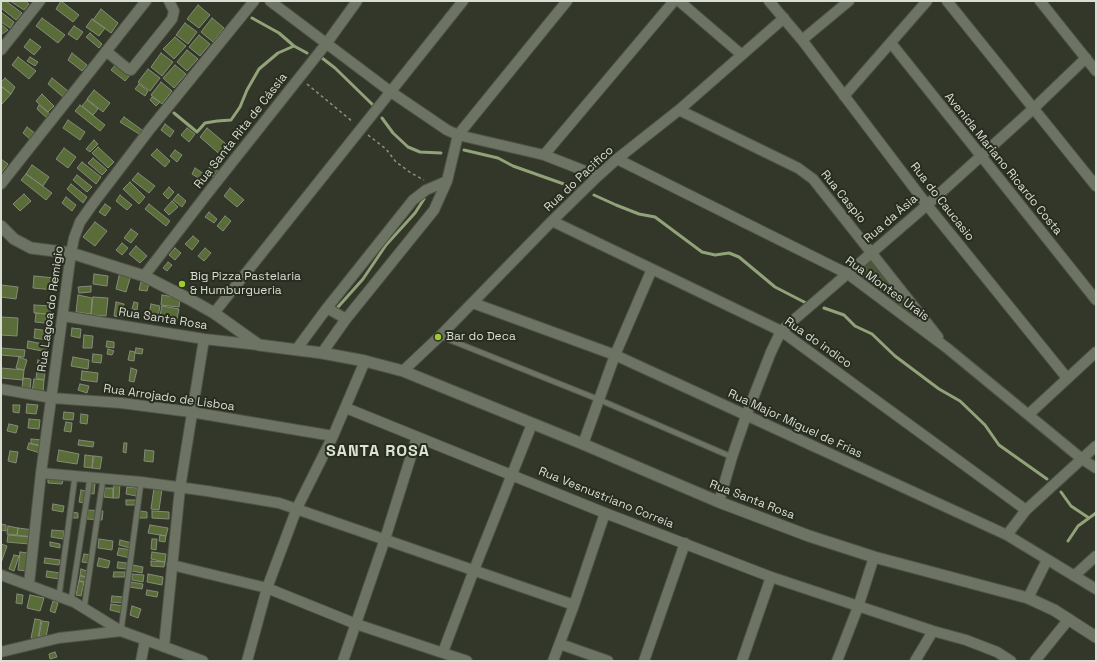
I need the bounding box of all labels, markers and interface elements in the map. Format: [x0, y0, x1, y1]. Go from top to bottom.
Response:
street label: Rua Santa Rita de Cássia [191, 70, 291, 192]
street label: Avenida Mariano Ricardo Costa [941, 90, 1065, 238]
street label: Rua do Pacifico [541, 143, 617, 215]
street label: Rua do Caucasio [907, 160, 977, 244]
street label: Rua Caspio [817, 168, 869, 226]
street label: Rua da Ásia [861, 192, 921, 246]
street label: Rua Lagoa do Remigio [35, 245, 67, 373]
street label: Rua Montes Urais [842, 254, 932, 324]
place label: Big Pizza Pastelaria & Humburgueria [190, 270, 301, 298]
marker: Big Pizza Pastelaria & Humburgueria [177, 279, 187, 289]
street label: Rua Santa Rosa [117, 305, 209, 333]
street label: Rua do indico [782, 315, 854, 371]
place label: Bar do Deca [446, 330, 516, 344]
marker: Bar do Deca [433, 332, 443, 342]
street label: Rua Arrojado de Lisboa [102, 382, 236, 414]
street label: Rua Major Miguel de Frias [725, 386, 865, 462]
district label: SANTA ROSA [326, 442, 430, 462]
street label: Rua Vesnustriano Correia [536, 464, 676, 532]
street label: Rua Santa Rosa [707, 477, 797, 523]

